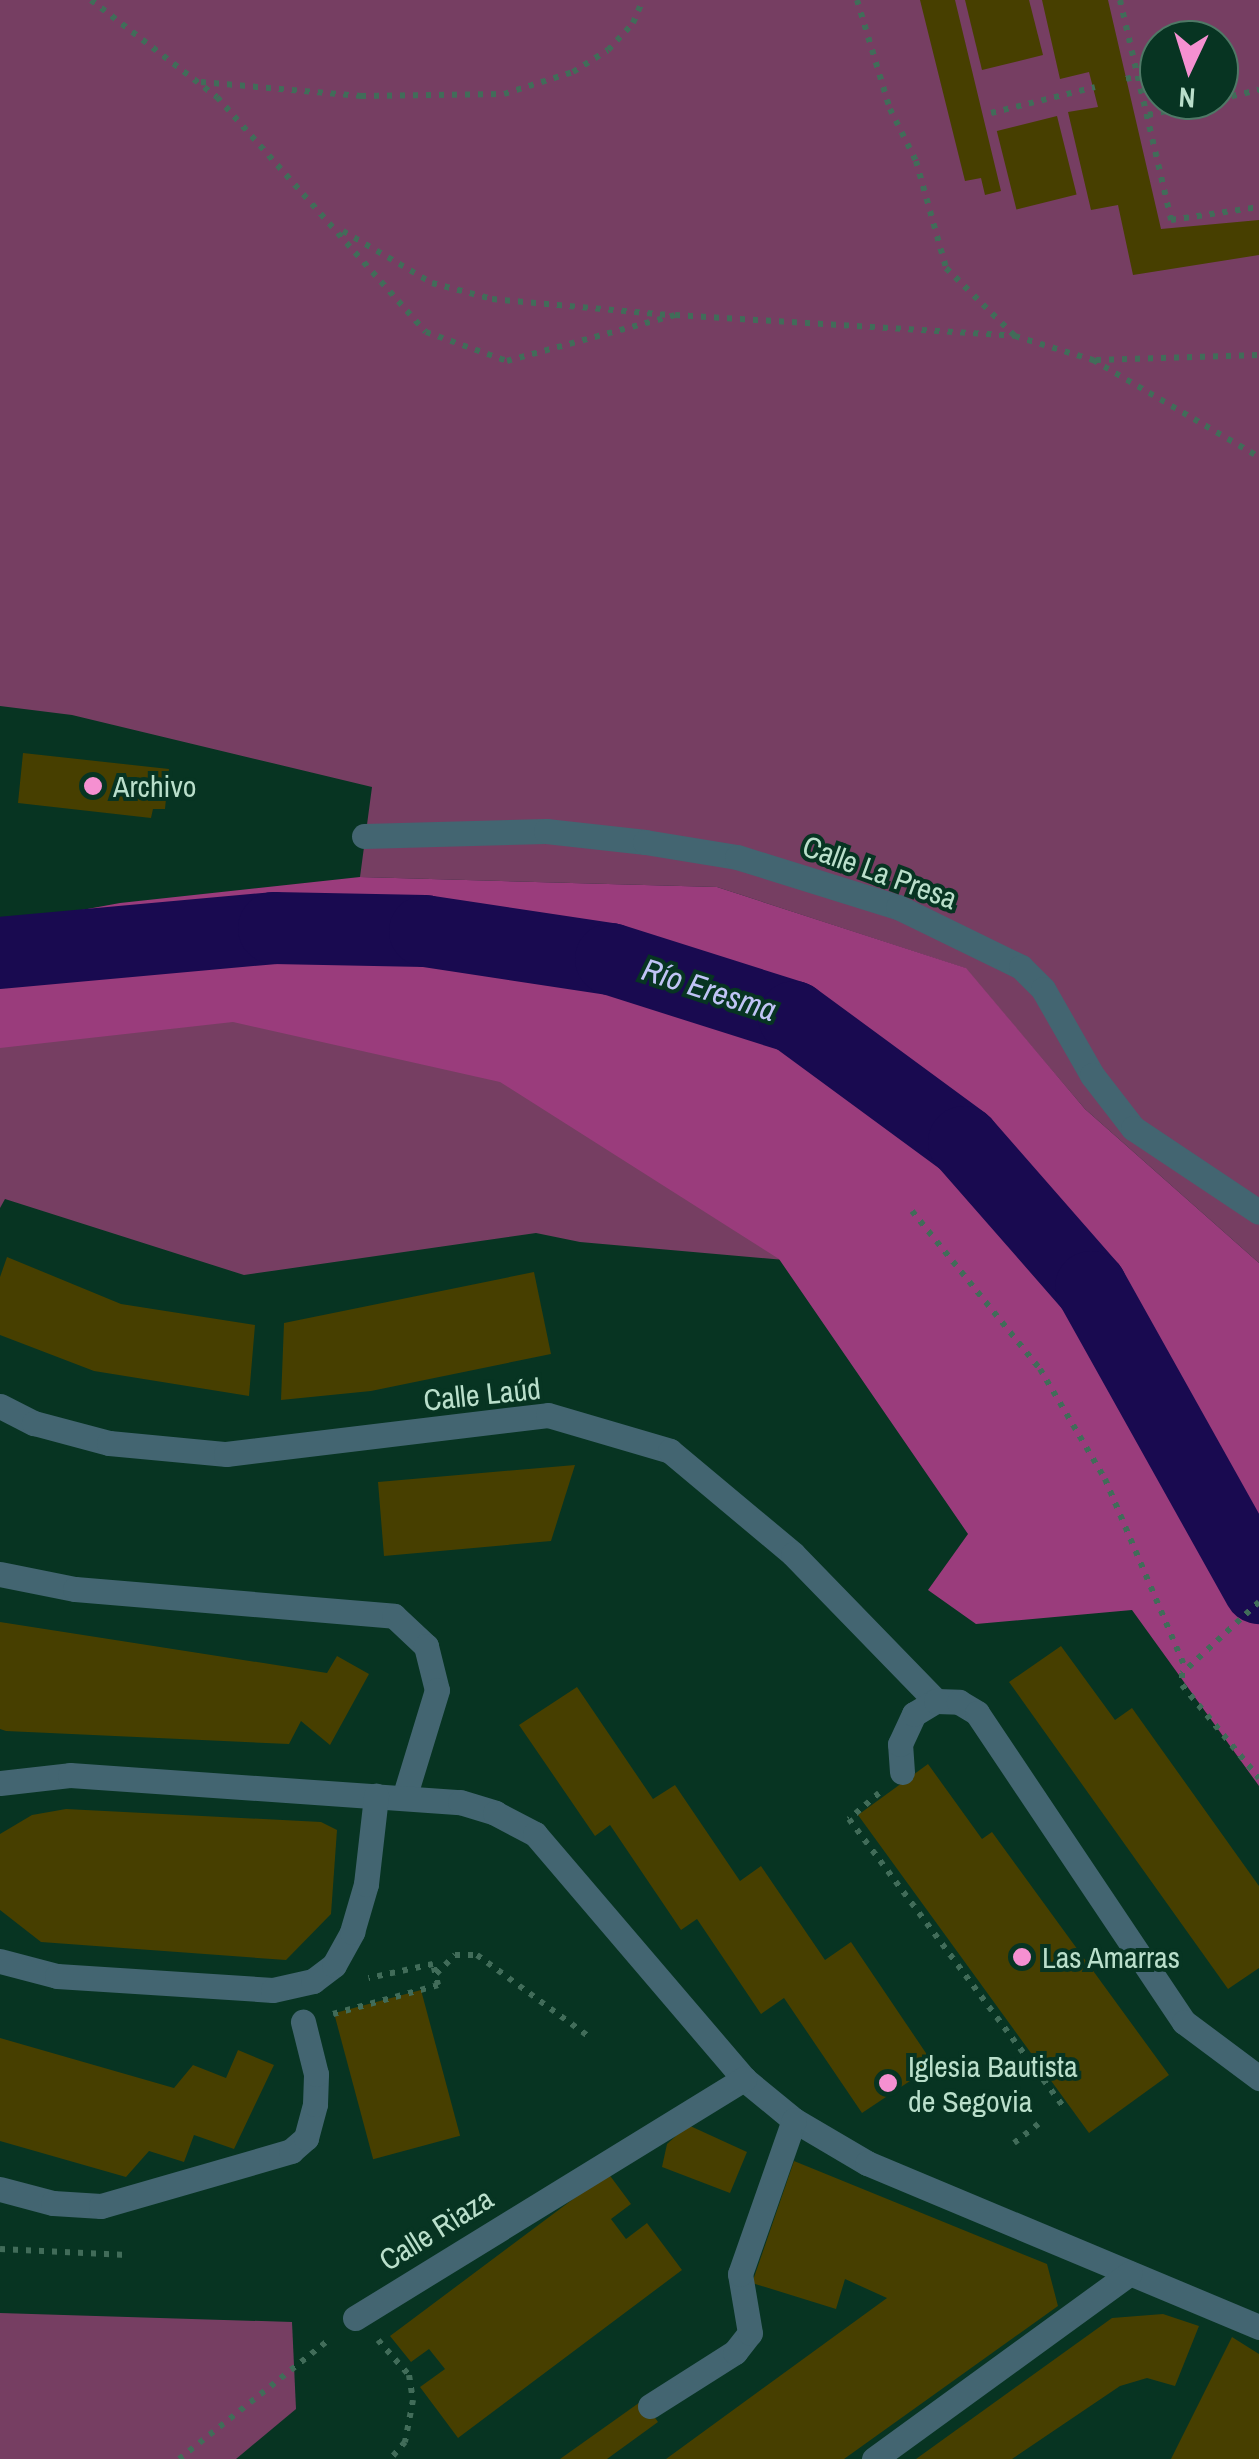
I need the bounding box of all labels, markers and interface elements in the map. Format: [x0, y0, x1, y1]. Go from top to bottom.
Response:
north arrow [1139, 20, 1239, 120]
text: N [1177, 78, 1197, 117]
place label: Archivo [113, 768, 196, 804]
marker: Archivo [82, 775, 104, 797]
street label: Calle La Presa [798, 827, 962, 917]
water label: Río Eresma [637, 950, 781, 1030]
street label: Calle Laúd [422, 1370, 542, 1418]
place label: Las Amarras [1042, 1939, 1181, 1975]
marker: Las Amarras [1011, 1946, 1033, 1968]
place label: Iglesia Bautista de Segovia [908, 2048, 1078, 2118]
marker: Iglesia Bautista de Segovia [877, 2072, 899, 2094]
street label: Calle Riaza [373, 2180, 499, 2278]

